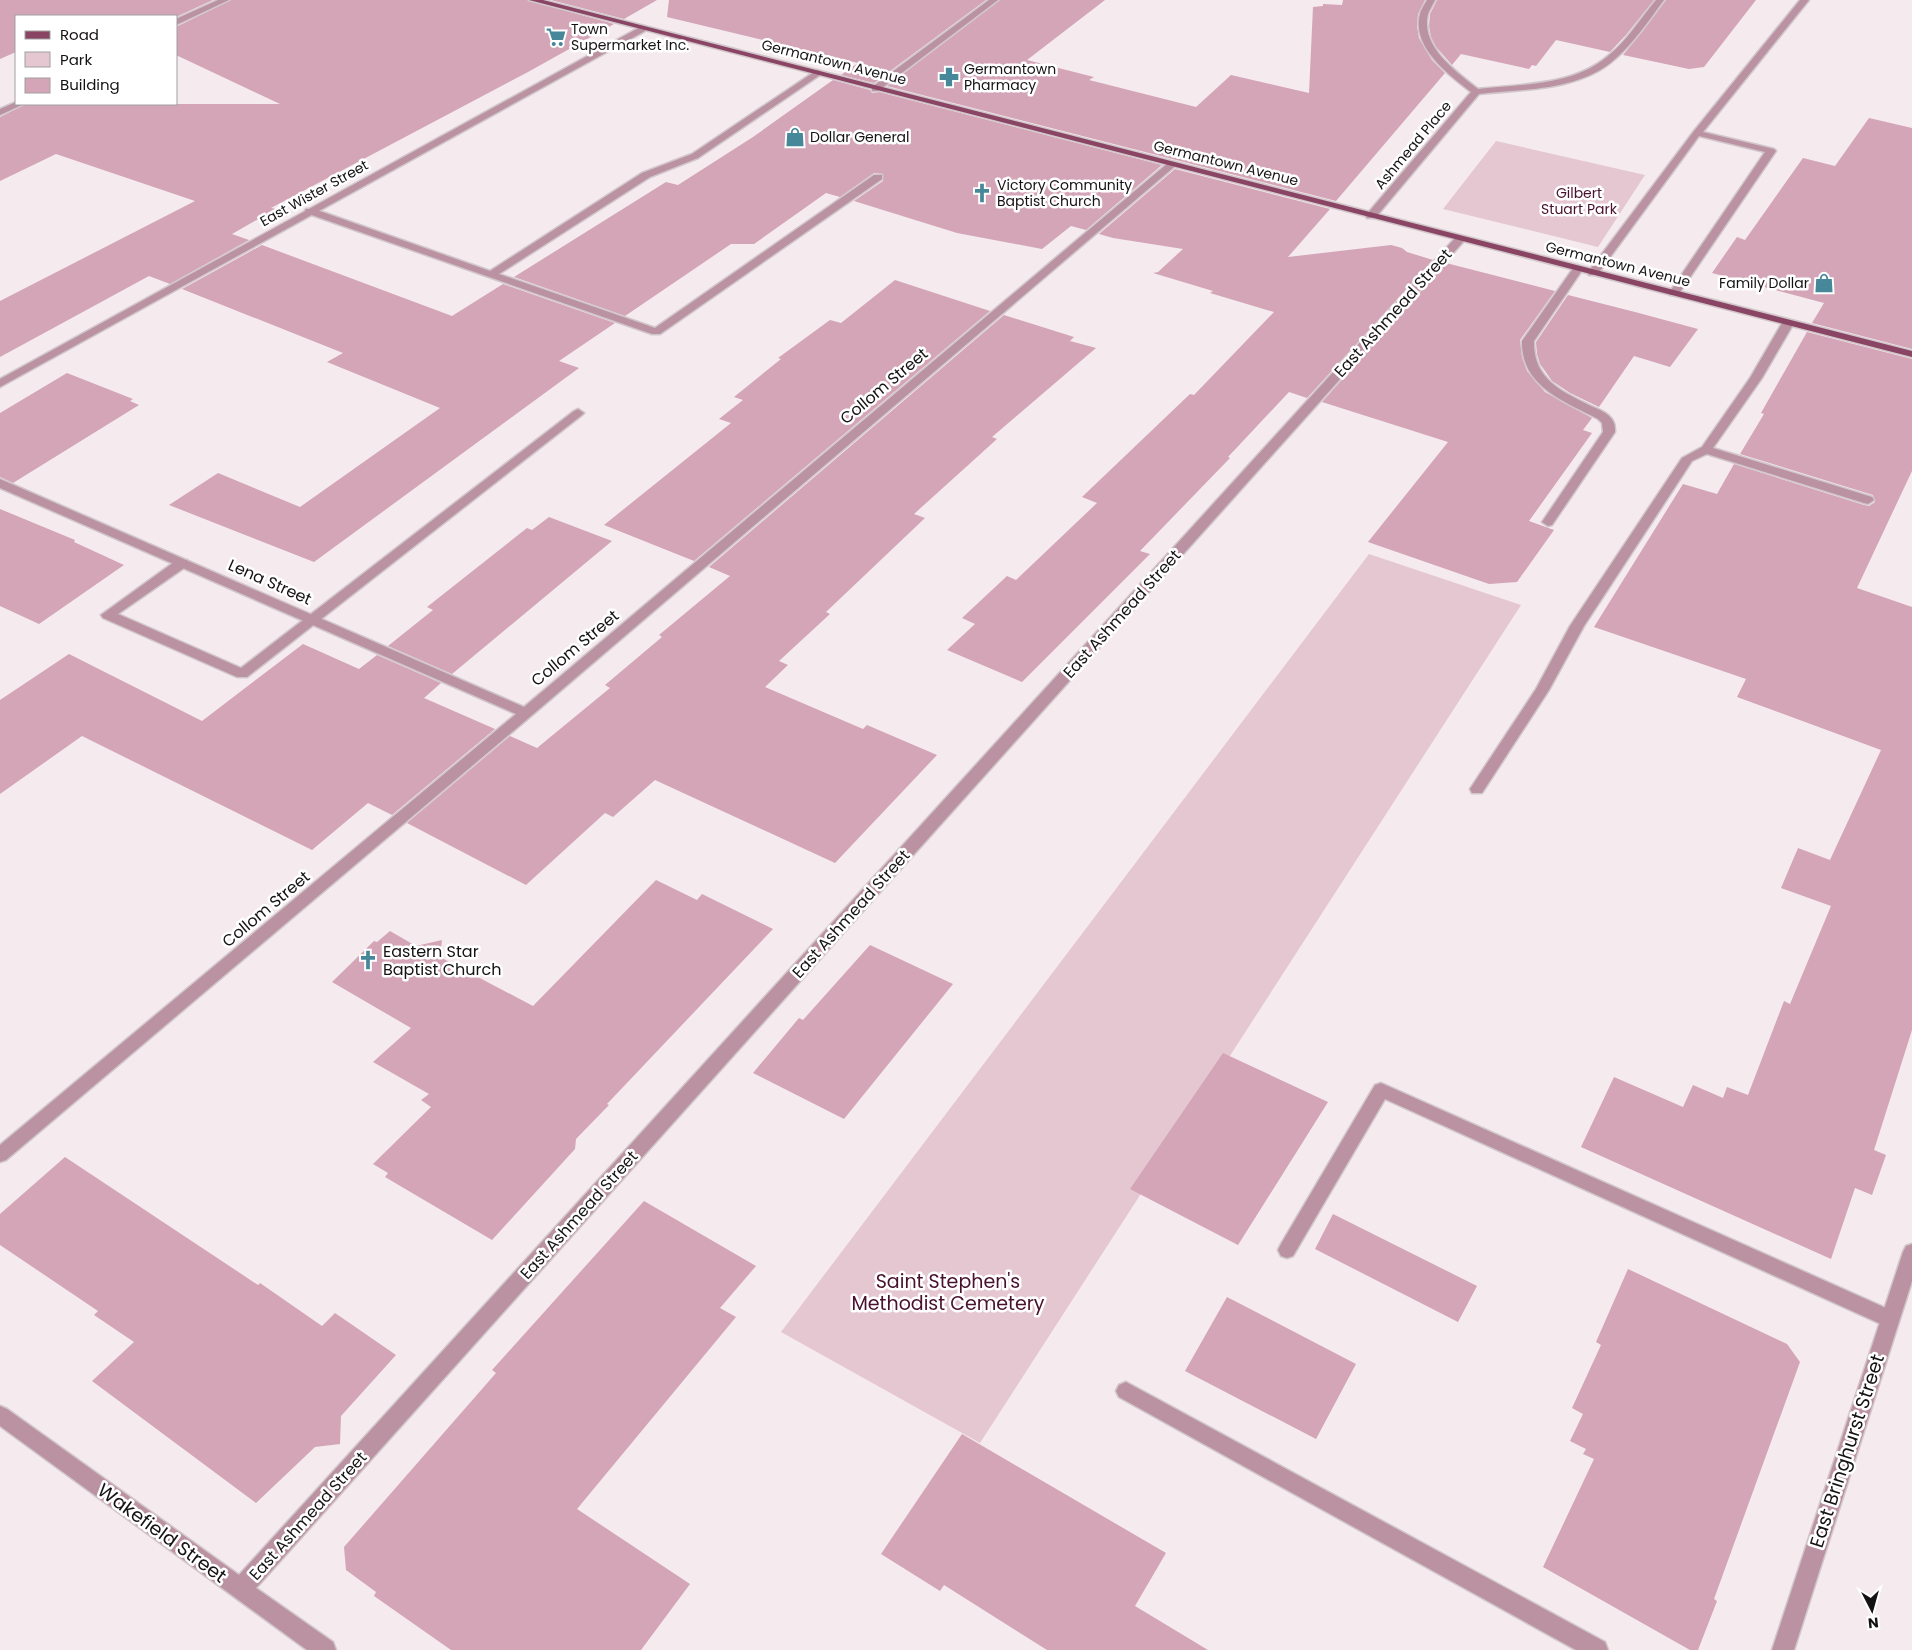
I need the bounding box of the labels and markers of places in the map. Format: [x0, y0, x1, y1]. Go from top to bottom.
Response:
place label: Town Supermarket Inc. [571, 19, 689, 55]
supermarket icon: Town Supermarket Inc. [545, 26, 567, 48]
place label: Germantown Pharmacy [964, 59, 1056, 95]
pharmacy icon: Germantown Pharmacy [938, 66, 960, 88]
shop icon: Dollar General [784, 126, 806, 148]
place label: Dollar General [810, 127, 910, 147]
place label: Victory Community Baptist Church [997, 175, 1132, 211]
church icon: Victory Community Baptist Church [971, 182, 993, 204]
shop icon: Family Dollar [1813, 272, 1835, 294]
place label: Family Dollar [1719, 273, 1809, 293]
place label: Eastern Star Baptist Church [383, 940, 501, 981]
church icon: Eastern Star Baptist Church [357, 949, 379, 971]

